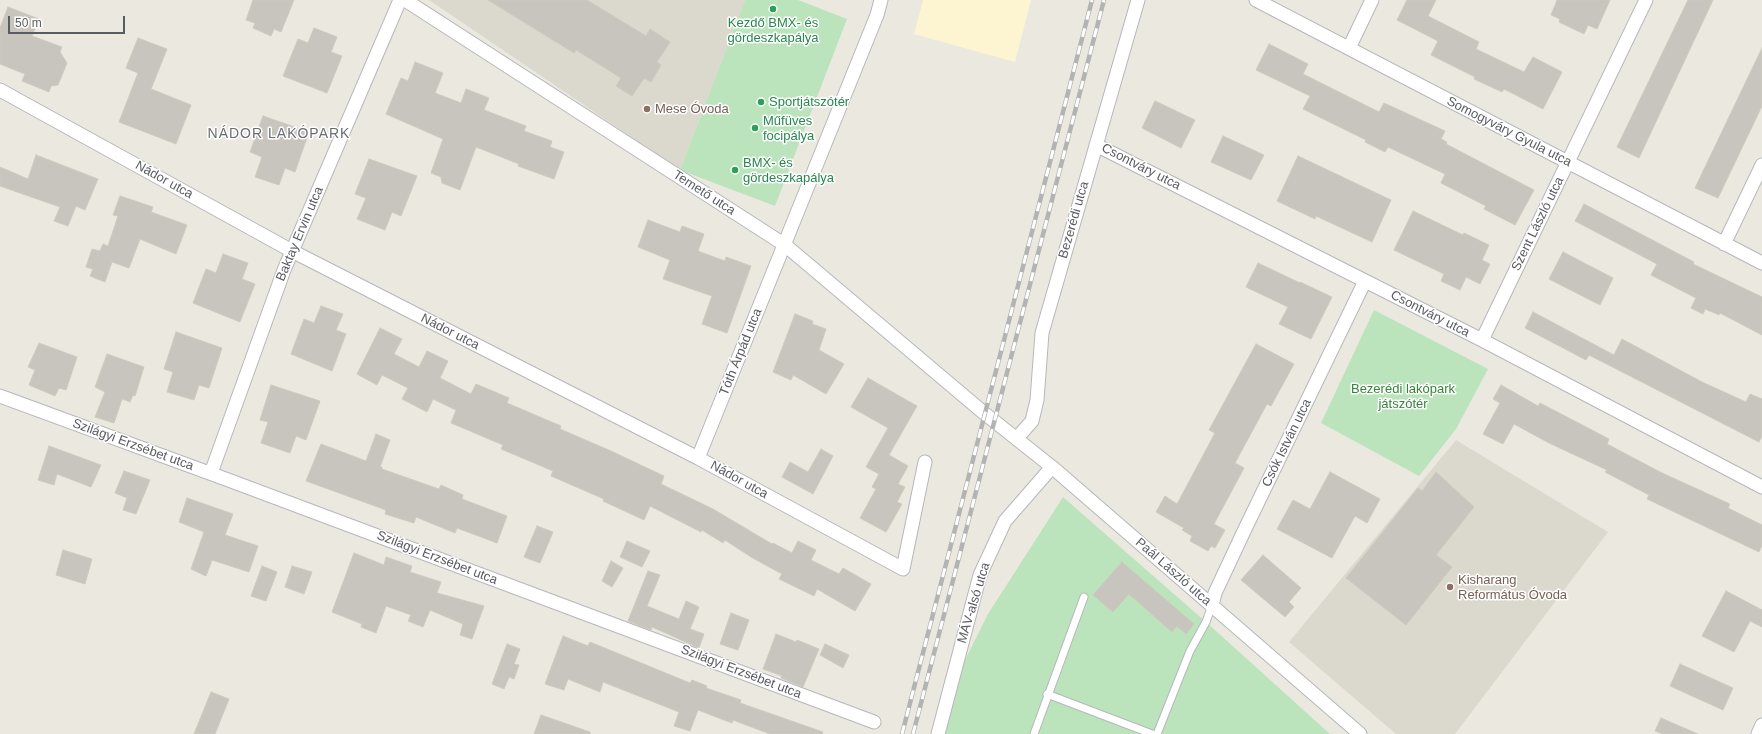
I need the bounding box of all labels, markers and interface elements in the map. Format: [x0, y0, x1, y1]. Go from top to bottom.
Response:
marker: Kezdő BMX- és gördeszkapálya [768, 4, 778, 14]
scale bar [10, 8, 127, 34]
place label: Kezdő BMX- és gördeszkapálya [727, 15, 819, 46]
text: 50 m [15, 16, 42, 30]
place label: Sportjátszótér [769, 94, 849, 110]
street label: Somogyváry Gyula utca [1444, 94, 1574, 170]
marker: Sportjátszótér [756, 97, 766, 107]
place label: Mese Óvoda [655, 101, 729, 117]
marker: Mese Óvoda [642, 104, 652, 114]
place label: Műfüves focipálya [763, 113, 814, 144]
marker: Műfüves focipálya [750, 123, 760, 133]
district label: NÁDOR LAKÓPARK [208, 126, 350, 142]
street label: Csontváry utca [1099, 140, 1183, 194]
place label: BMX- és gördeszkapálya [743, 155, 834, 186]
street label: Nádor utca [132, 158, 196, 202]
marker: BMX- és gördeszkapálya [730, 165, 740, 175]
street label: Temető utca [670, 167, 738, 219]
street label: Szent László utca [1508, 174, 1568, 274]
street label: Bezerédi utca [1056, 180, 1092, 260]
street label: Baktay Ervin utca [273, 184, 327, 284]
street label: Csontváry utca [1388, 287, 1472, 341]
street label: Tóth Árpád utca [716, 306, 766, 398]
street label: Nádor utca [418, 311, 482, 353]
park label: Bezerédi lakópark játszótér [1351, 381, 1455, 412]
street label: Csók István utca [1259, 396, 1315, 490]
street label: Szilágyi Erzsébet utca [70, 416, 196, 474]
street label: Nádor utca [707, 458, 771, 502]
street label: Szilágyi Erzsébet utca [375, 528, 499, 588]
street label: Paál László utca [1132, 535, 1214, 609]
street label: MÁV-alsó utca [954, 561, 994, 645]
place label: Kisharang Református Óvoda [1458, 572, 1567, 603]
marker: Kisharang Református Óvoda [1445, 582, 1455, 592]
street label: Szilágyi Erzsébet utca [679, 642, 803, 702]

